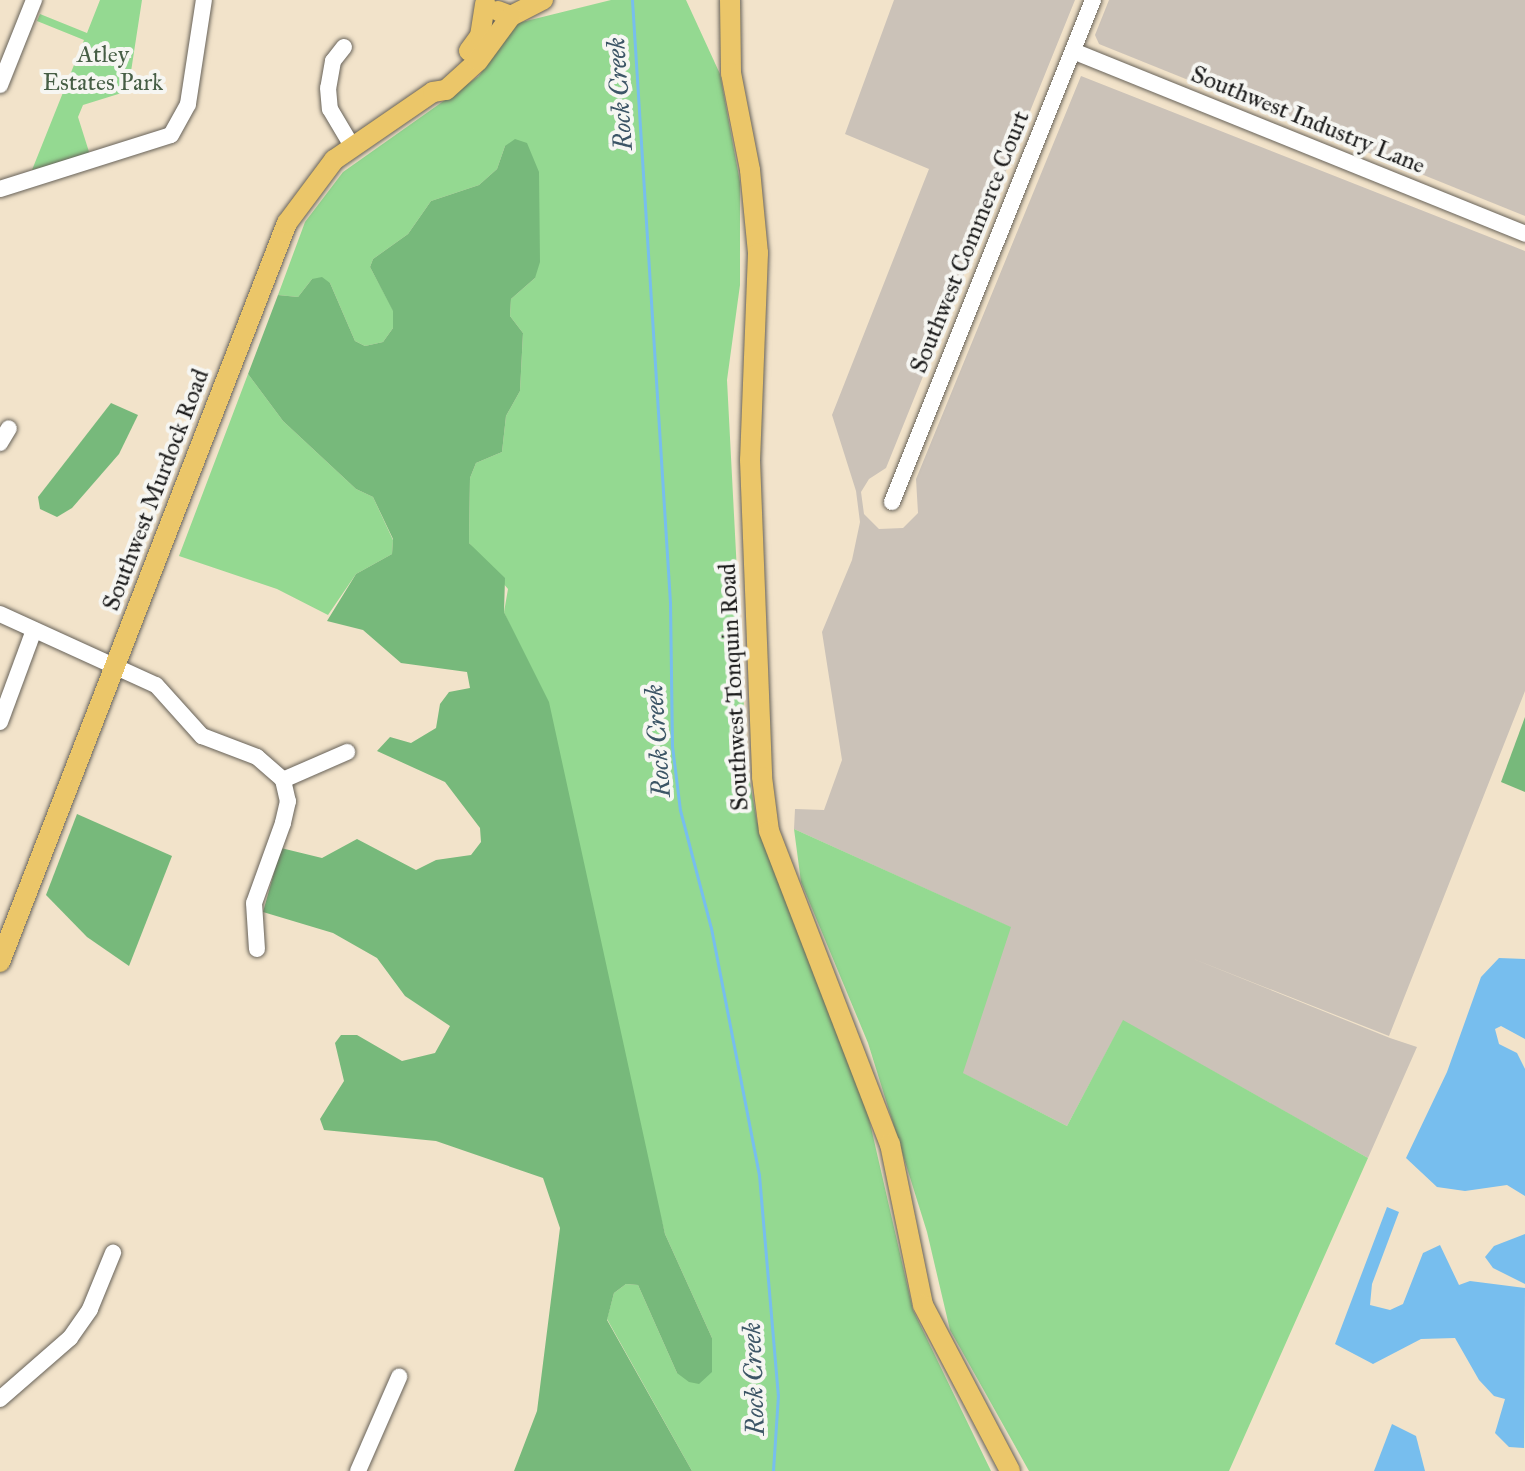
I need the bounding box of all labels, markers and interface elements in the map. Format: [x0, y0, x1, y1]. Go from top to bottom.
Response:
water label: Rock Creek [600, 37, 640, 151]
park label: Atley Estates Park [43, 41, 163, 97]
street label: Southwest Industry Lane [1187, 60, 1429, 180]
street label: Southwest Commerce Court [904, 107, 1036, 377]
street label: Southwest Murdock Road [97, 365, 215, 615]
street label: Southwest Tonquin Road [713, 562, 755, 812]
water label: Rock Creek [638, 684, 678, 798]
water label: Rock Creek [736, 1322, 772, 1436]

